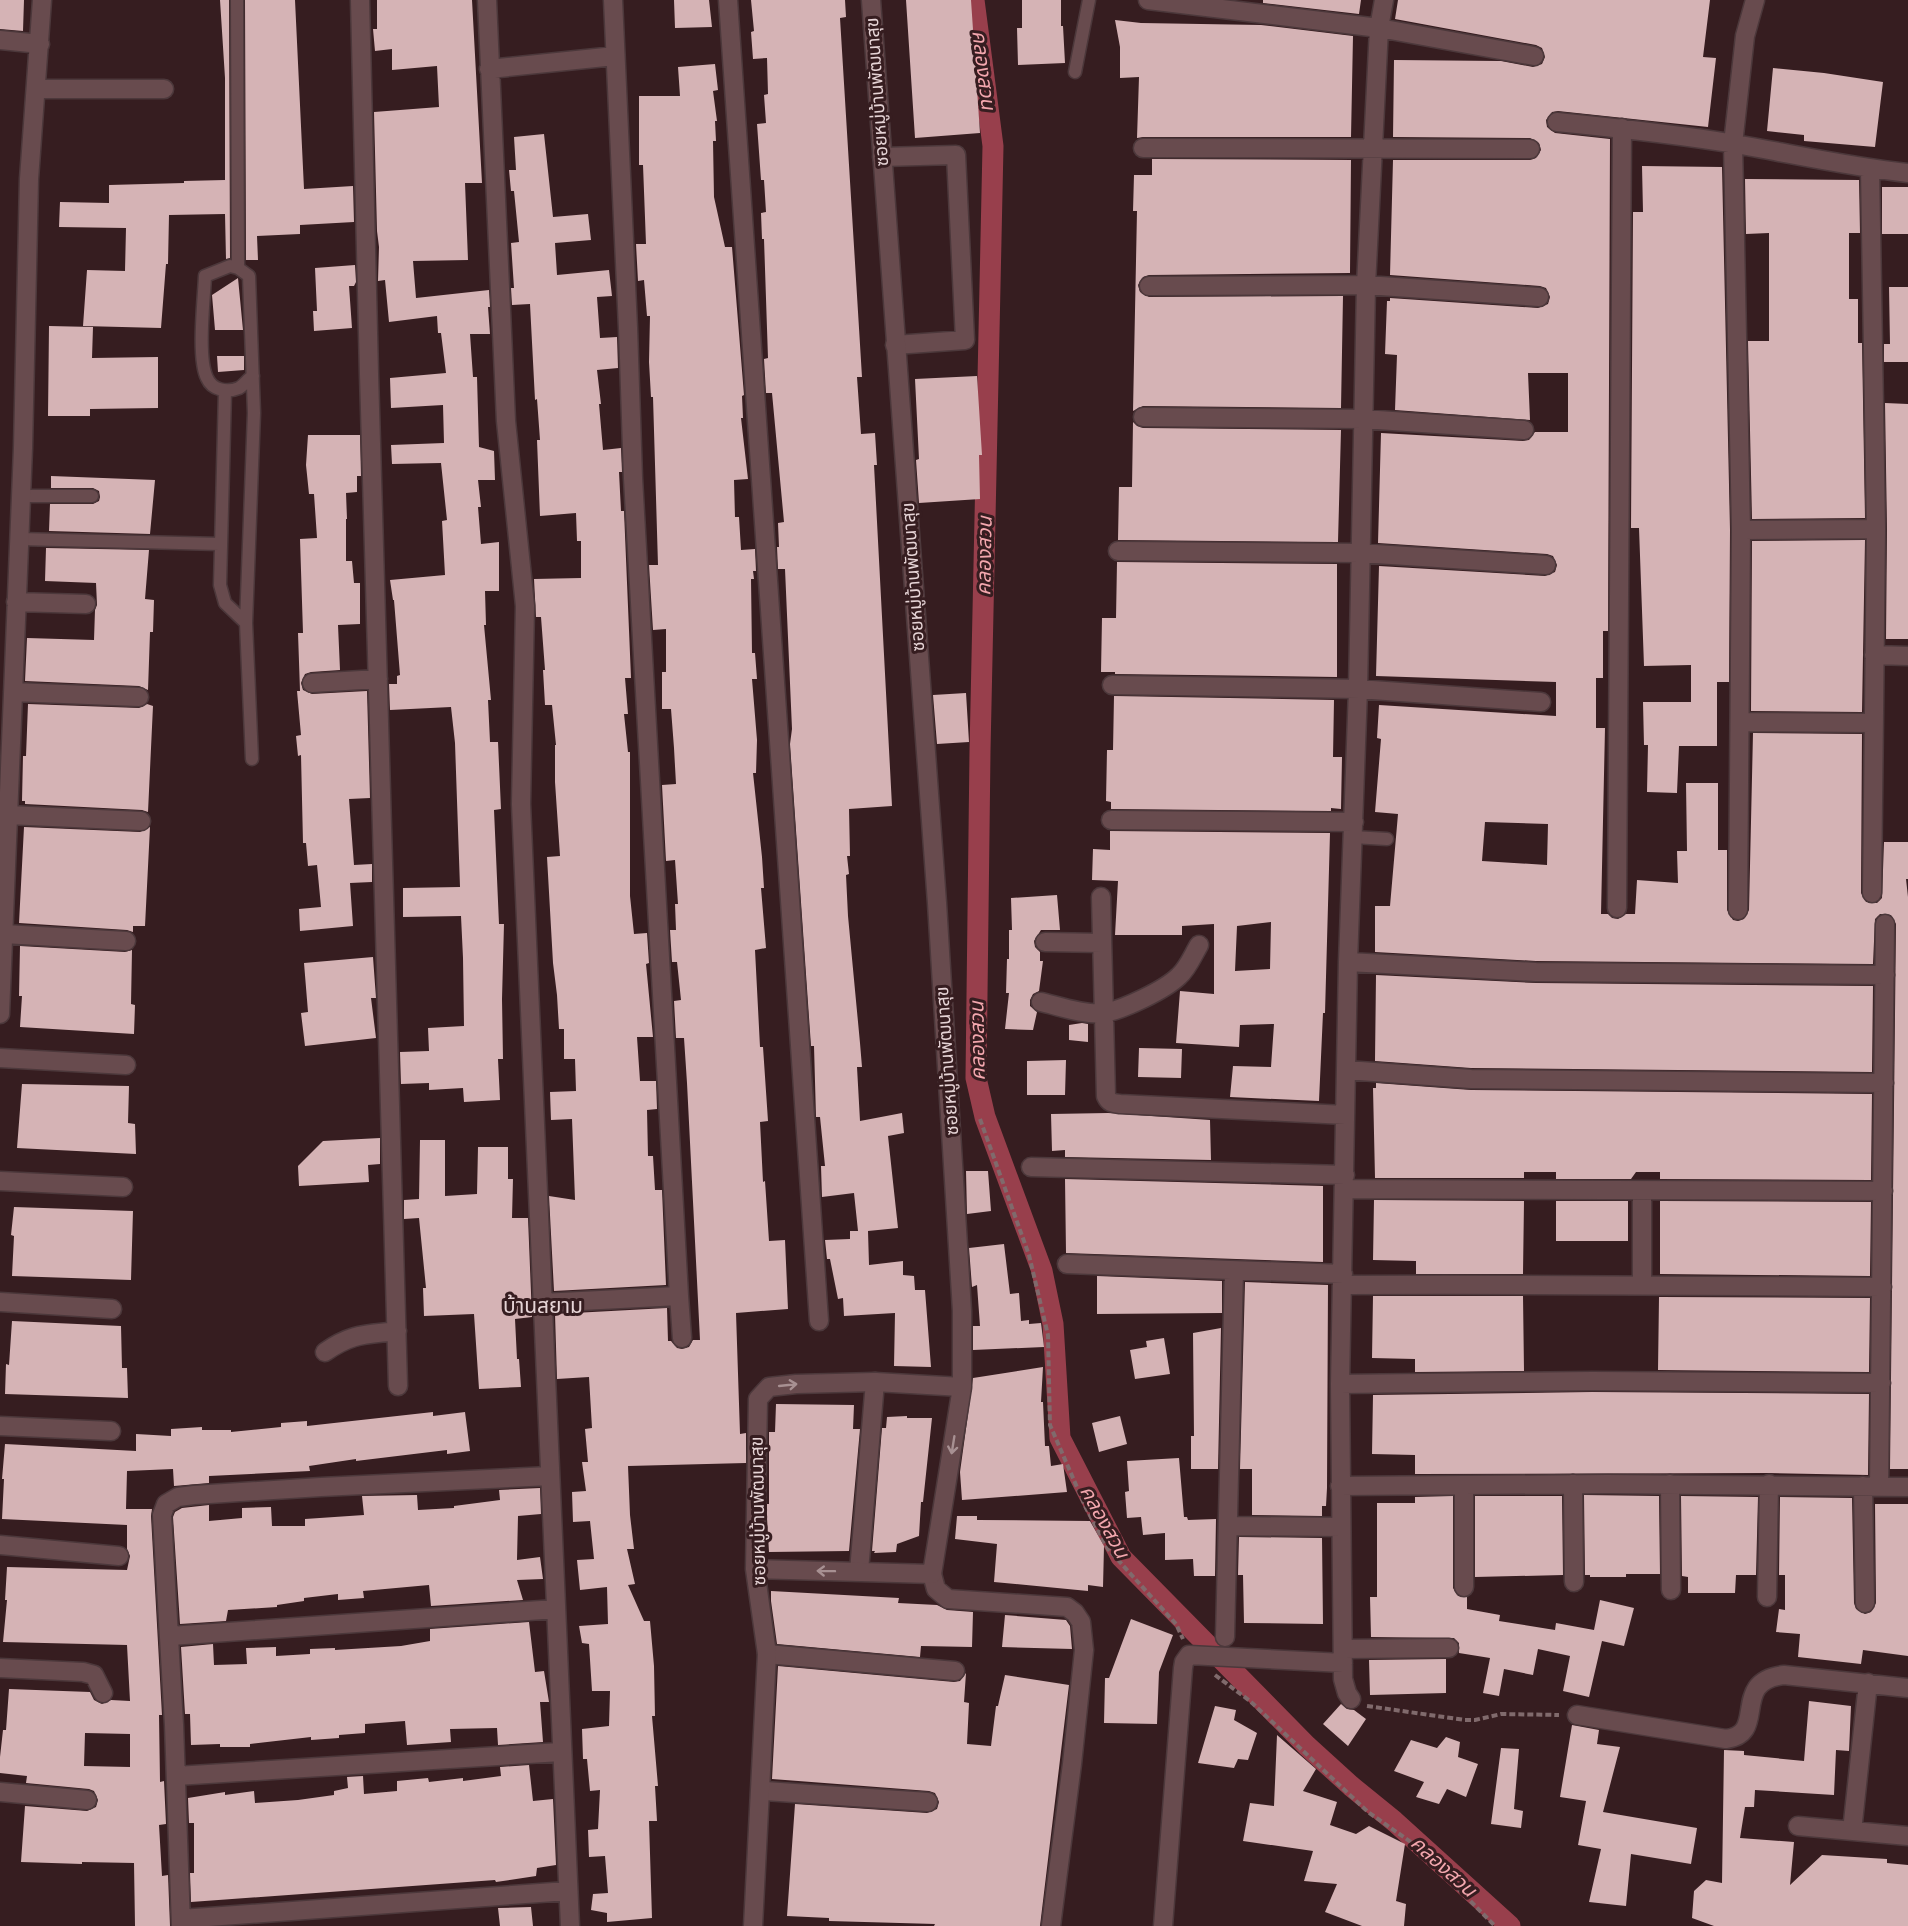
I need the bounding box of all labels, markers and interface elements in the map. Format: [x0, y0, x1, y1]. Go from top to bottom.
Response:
street label: ซอยหมู่บ้านพัฒนาสุข [861, 17, 894, 167]
water label: คลองสวน [966, 29, 1000, 113]
street label: ซอยหมู่บ้านพัฒนาสุข [897, 502, 930, 652]
water label: คลองสวน [972, 514, 998, 596]
street label: ซอยหมู่บ้านพัฒนาสุข [931, 986, 964, 1136]
water label: คลองสวน [965, 999, 991, 1081]
district label: บ้านสยาม [503, 1294, 583, 1319]
one-way arrow [778, 1379, 798, 1390]
one-way arrow [947, 1434, 958, 1454]
street label: ซอยหมู่บ้านพัฒนาสุข [746, 1436, 771, 1586]
water label: คลองสวน [1074, 1481, 1135, 1564]
one-way arrow [816, 1565, 836, 1576]
water label: คลองสวน [1405, 1831, 1482, 1904]

